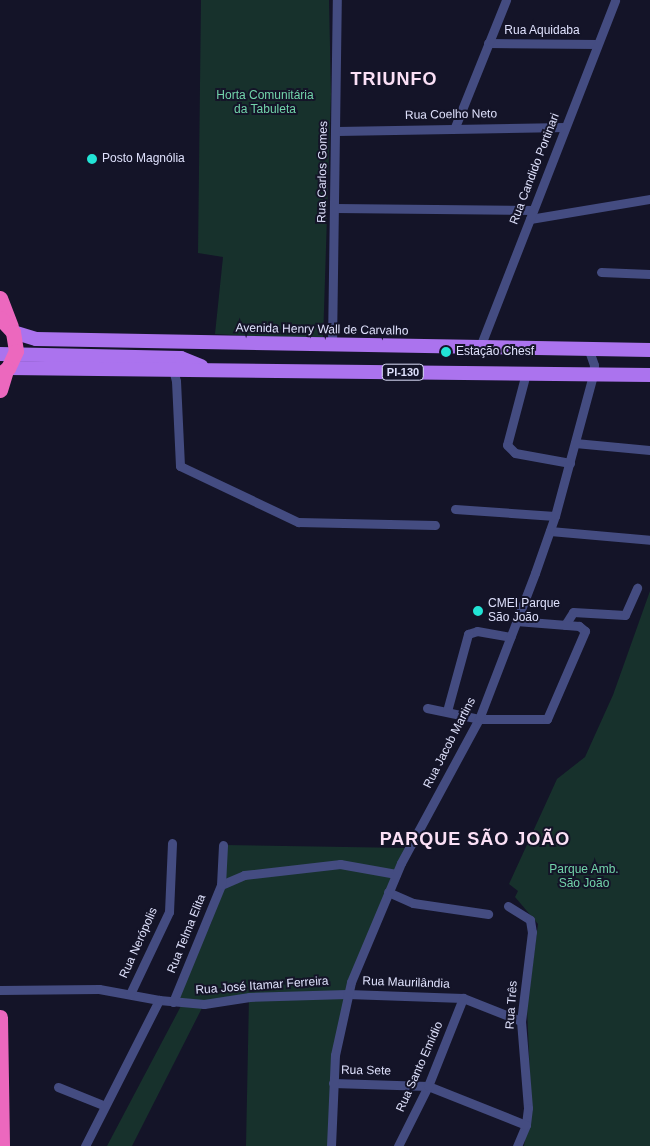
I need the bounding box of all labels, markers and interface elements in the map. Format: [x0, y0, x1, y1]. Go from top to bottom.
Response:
street label: Rua Aquidaba [504, 24, 580, 38]
district label: TRIUNFO [350, 68, 438, 90]
park label: Horta Comunitária da Tabuleta [216, 89, 314, 117]
street label: Rua Coelho Neto [405, 107, 497, 123]
street label: Rua Candido Portinari [507, 111, 563, 227]
street label: Rua Carlos Gomes [315, 121, 331, 223]
place label: Posto Magnólia [102, 152, 185, 166]
marker: Posto Magnólia [86, 153, 98, 165]
street label: Avenida Henry Wall de Carvalho [236, 321, 408, 339]
place label: Estação Chesf [456, 345, 534, 359]
marker: Estação Chesf [440, 346, 452, 358]
road number: PI-130 [382, 364, 424, 381]
place label: CMEI Parque São João [488, 597, 560, 625]
marker: CMEI Parque São João [472, 605, 484, 617]
street label: Rua Jacob Martins [421, 695, 479, 791]
district label: PARQUE SÃO JOÃO [378, 828, 572, 850]
park label: Parque Amb. São João [549, 863, 619, 891]
street label: Rua Telma Elita [165, 892, 209, 976]
street label: Rua Nerópolis [117, 905, 161, 981]
street label: Rua José Itamar Ferreira [195, 974, 329, 998]
street label: Rua Maurilândia [362, 974, 450, 992]
street label: Rua Três [503, 980, 521, 1030]
street label: Rua Santo Emídio [394, 1020, 446, 1114]
street label: Rua Sete [341, 1063, 391, 1079]

